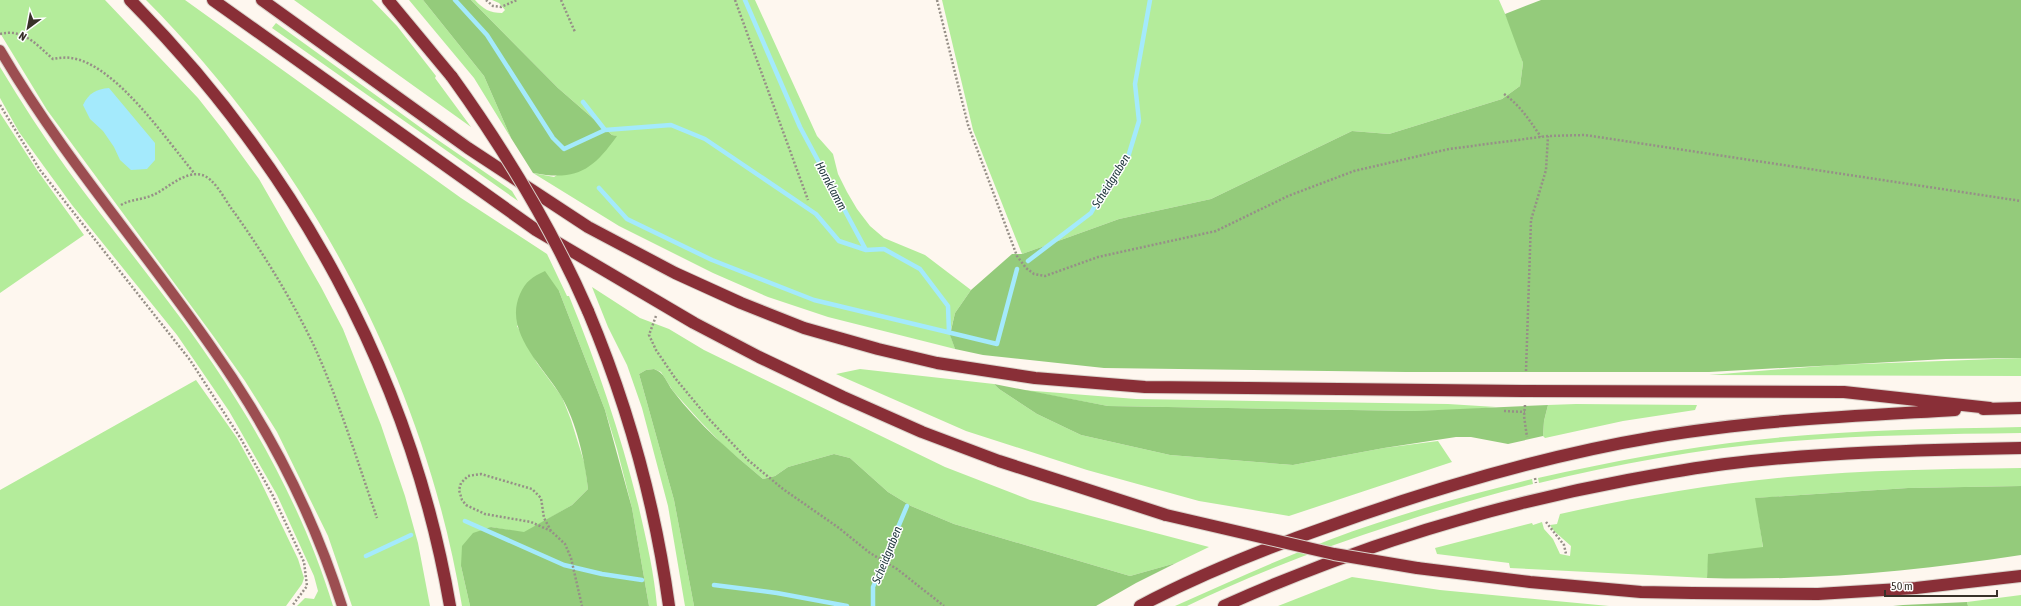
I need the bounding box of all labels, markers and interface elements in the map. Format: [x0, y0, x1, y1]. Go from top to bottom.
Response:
north arrow [8, 8, 48, 48]
text: N [17, 30, 29, 43]
water label: Scheidgraben [1088, 151, 1133, 211]
water label: Hornklamm [812, 159, 850, 213]
water label: Scheidgraben [869, 524, 905, 587]
scale bar [1885, 572, 1997, 598]
text: 50 m [1891, 579, 1913, 593]

